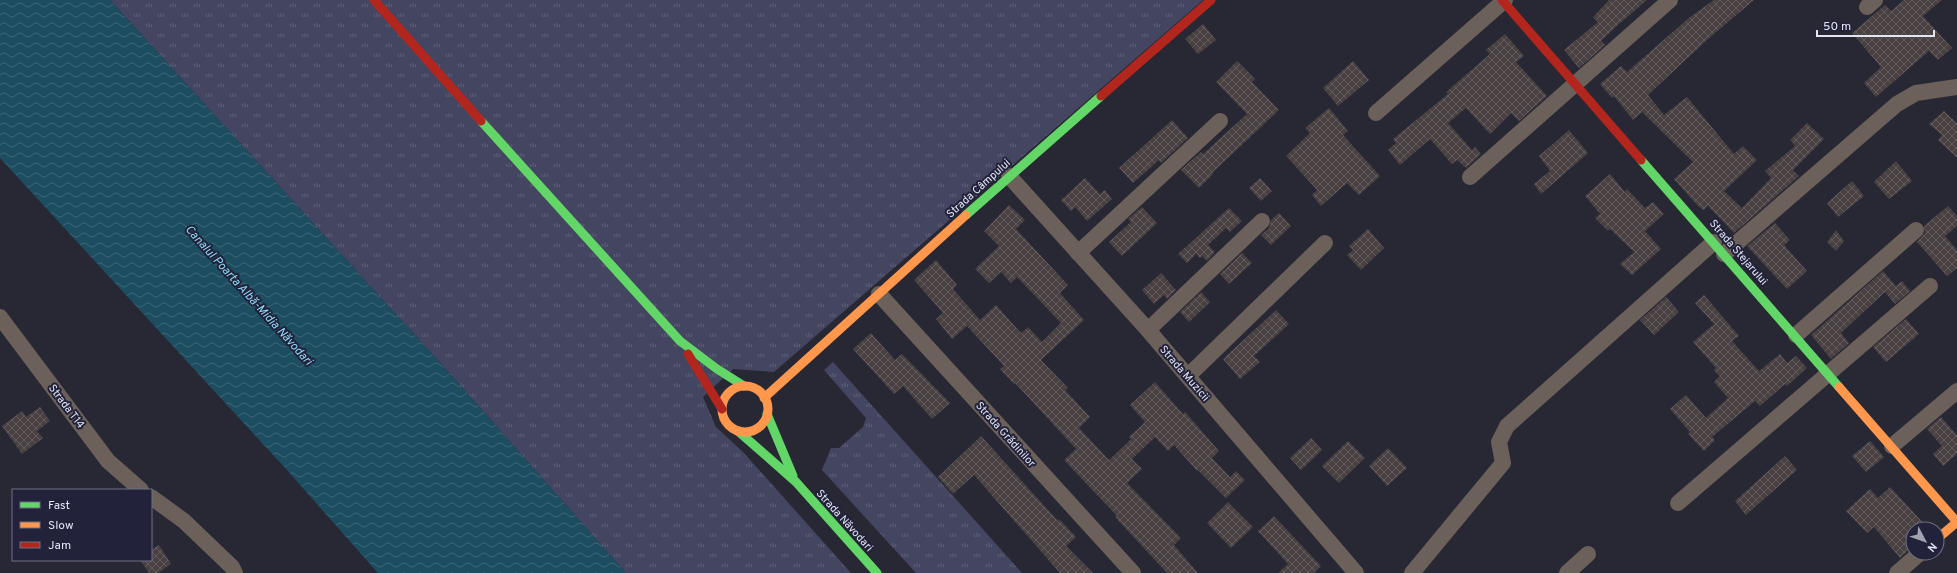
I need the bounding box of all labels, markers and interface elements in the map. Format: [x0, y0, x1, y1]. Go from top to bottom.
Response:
scale bar [1817, 12, 1934, 38]
text: 50 m [1823, 19, 1851, 35]
street label: Strada Câmpului [944, 156, 1014, 221]
street label: Strada Stejarului [1706, 217, 1770, 288]
water label: Canalul Poarta Albă-Midia Năvodari [181, 222, 316, 370]
street label: Strada Muzicii [1156, 343, 1212, 404]
street label: Strada T14 [45, 382, 87, 432]
street label: Strada Grădinilor [972, 399, 1039, 471]
street label: Strada Năvodari [813, 487, 876, 555]
legend [12, 489, 152, 561]
text: Fast [48, 498, 70, 514]
text: Slow [48, 518, 74, 534]
north arrow [1905, 521, 1945, 561]
text: Jam [48, 538, 71, 554]
text: N [1924, 539, 1940, 554]

